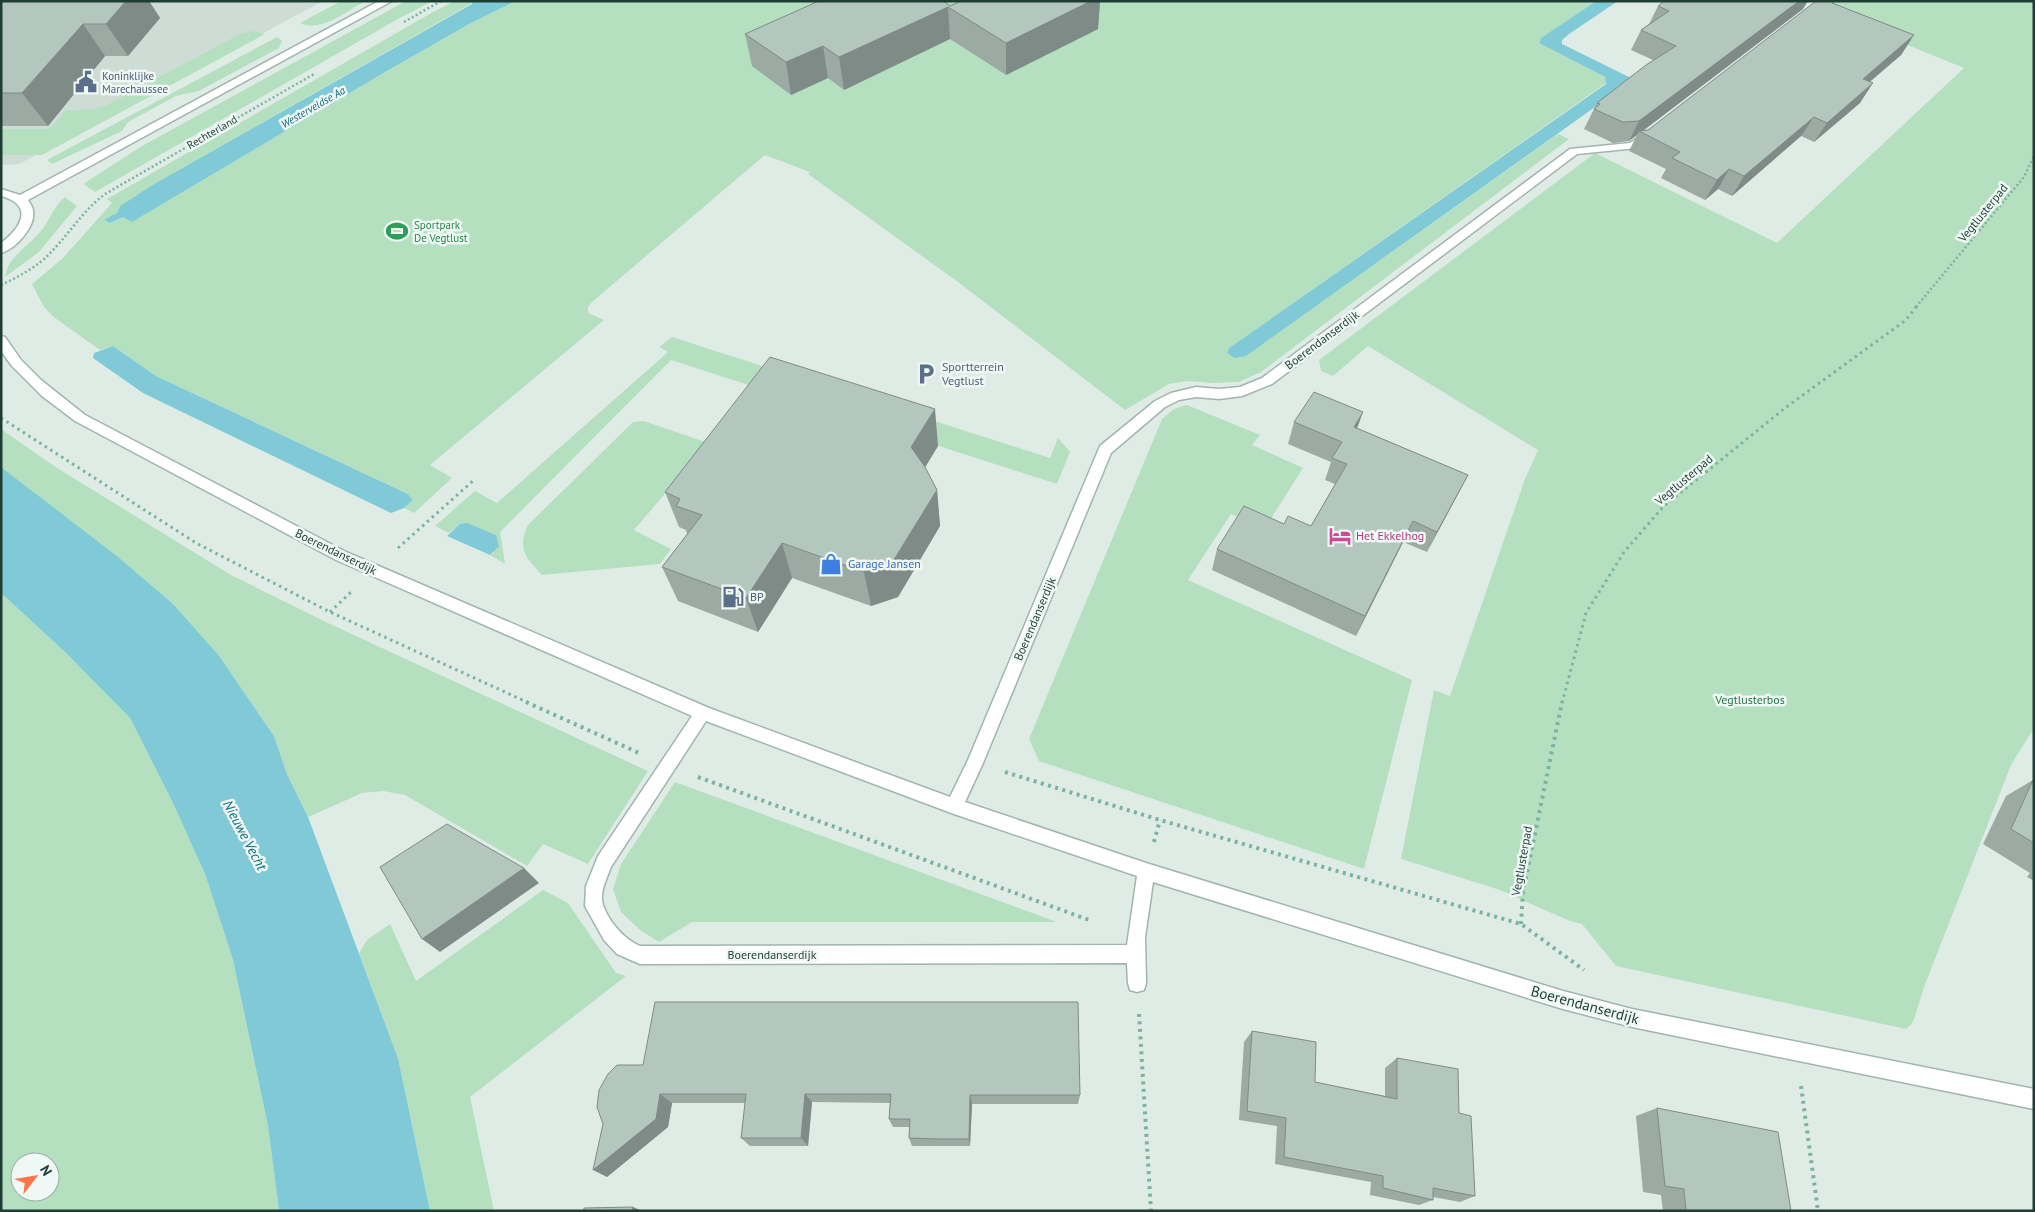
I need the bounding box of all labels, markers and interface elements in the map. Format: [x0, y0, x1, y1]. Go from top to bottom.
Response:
public building icon: Koninklijke Marechaussee [73, 69, 99, 95]
place label: Koninklijke Marechaussee [102, 69, 168, 96]
water label: Westerveldse Aa [278, 83, 348, 131]
street label: Rechterland [184, 112, 240, 152]
street label: Vegtlusterpad [1954, 181, 2011, 246]
sports icon: Sportpark De Vegtlust [384, 218, 410, 244]
place label: Sportpark De Vegtlust [414, 218, 468, 245]
street label: Boerendanserdijk [1282, 307, 1362, 372]
place label: Sportterrein Vegtlust [941, 359, 1004, 388]
parking icon: Sportterrein Vegtlust [913, 361, 939, 387]
street label: Vegtlusterpad [1651, 451, 1716, 509]
hotel icon: Het Ekkelhog [1327, 523, 1353, 549]
street label: Boerendanserdijk [293, 525, 380, 578]
place label: Het Ekkelhog [1356, 528, 1424, 543]
shop icon: Garage Jansen [818, 551, 844, 577]
place label: Garage Jansen [848, 556, 921, 571]
street label: Boerendanserdijk [1010, 575, 1059, 663]
fuel station icon: BP [720, 584, 746, 610]
place label: BP [750, 589, 764, 604]
park label: Vegtlusterbos [1714, 692, 1785, 707]
water label: Nieuwe Vecht [219, 797, 271, 874]
street label: Vegtlusterpad [1508, 825, 1535, 898]
street label: Boerendanserdijk [727, 947, 817, 962]
street label: Boerendanserdijk [1529, 981, 1642, 1028]
north arrow [10, 1152, 60, 1202]
text: N [36, 1162, 56, 1179]

